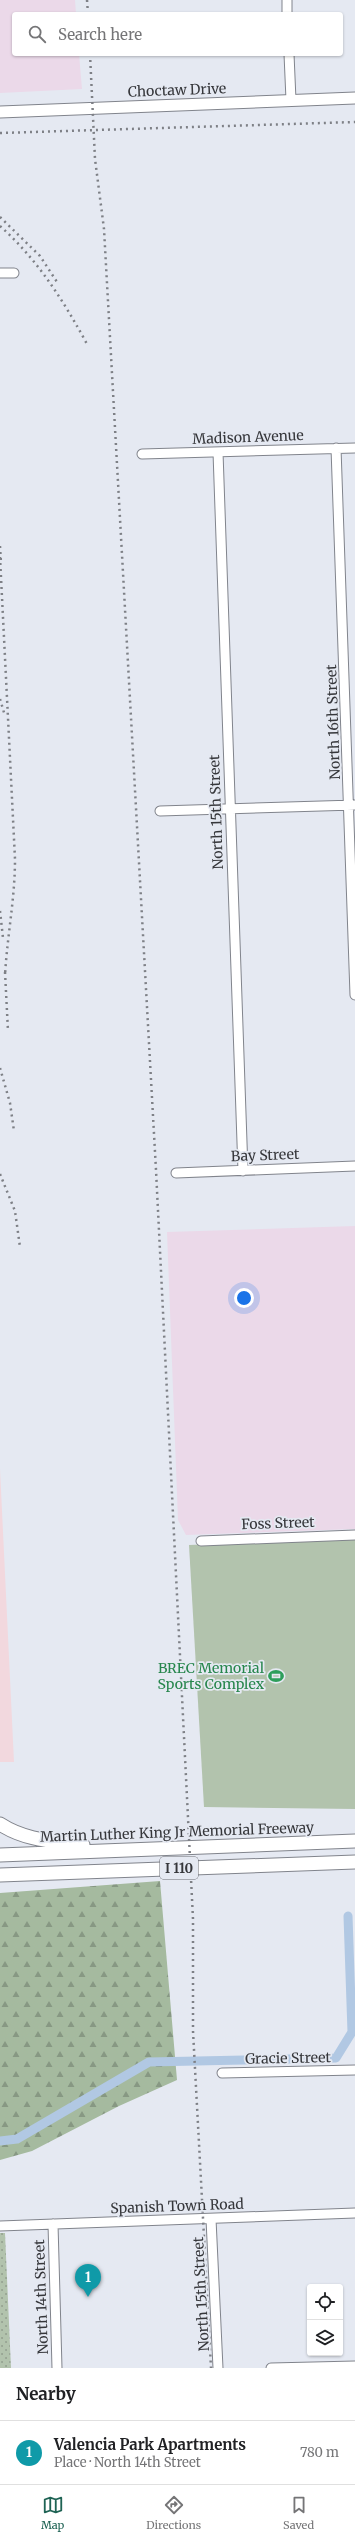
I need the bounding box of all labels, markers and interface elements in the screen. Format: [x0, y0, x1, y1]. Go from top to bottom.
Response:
search box [12, 12, 343, 56]
icon: search [26, 23, 48, 45]
text: Search here [58, 25, 142, 44]
street label: Choctaw Drive [127, 79, 227, 101]
street label: Madison Avenue [192, 426, 304, 448]
street label: North 16th Street [322, 664, 344, 780]
street label: North 15th Street [205, 754, 227, 870]
street label: Bay Street [230, 1145, 300, 1165]
your location [234, 1288, 254, 1308]
street label: Foss Street [241, 1513, 315, 1533]
place label: BREC Memorial Sports Complex [158, 1659, 265, 1693]
sports icon: BREC Memorial Sports Complex [267, 1667, 285, 1685]
street label: Martin Luther King Jr Memorial Freeway [40, 1818, 315, 1846]
road number: I 110 [160, 1857, 198, 1879]
street label: Gracie Street [245, 2048, 332, 2068]
street label: Spanish Town Road [110, 2195, 245, 2217]
street label: North 15th Street [189, 2236, 213, 2352]
street label: North 14th Street [30, 2239, 52, 2355]
pin: 1 [75, 2264, 101, 2297]
map controls [307, 2284, 343, 2356]
button: locate [307, 2284, 343, 2320]
button: layers [307, 2320, 343, 2356]
text: Nearby [16, 2383, 76, 2405]
text: Valencia Park Apartments [54, 2435, 246, 2454]
text: 1 [26, 2444, 32, 2461]
text: 780 m [300, 2444, 339, 2461]
text: Place · North 14th Street [54, 2454, 201, 2471]
tab: Map [41, 2494, 64, 2532]
tab: Directions [146, 2494, 201, 2532]
tab: Saved [283, 2494, 314, 2532]

